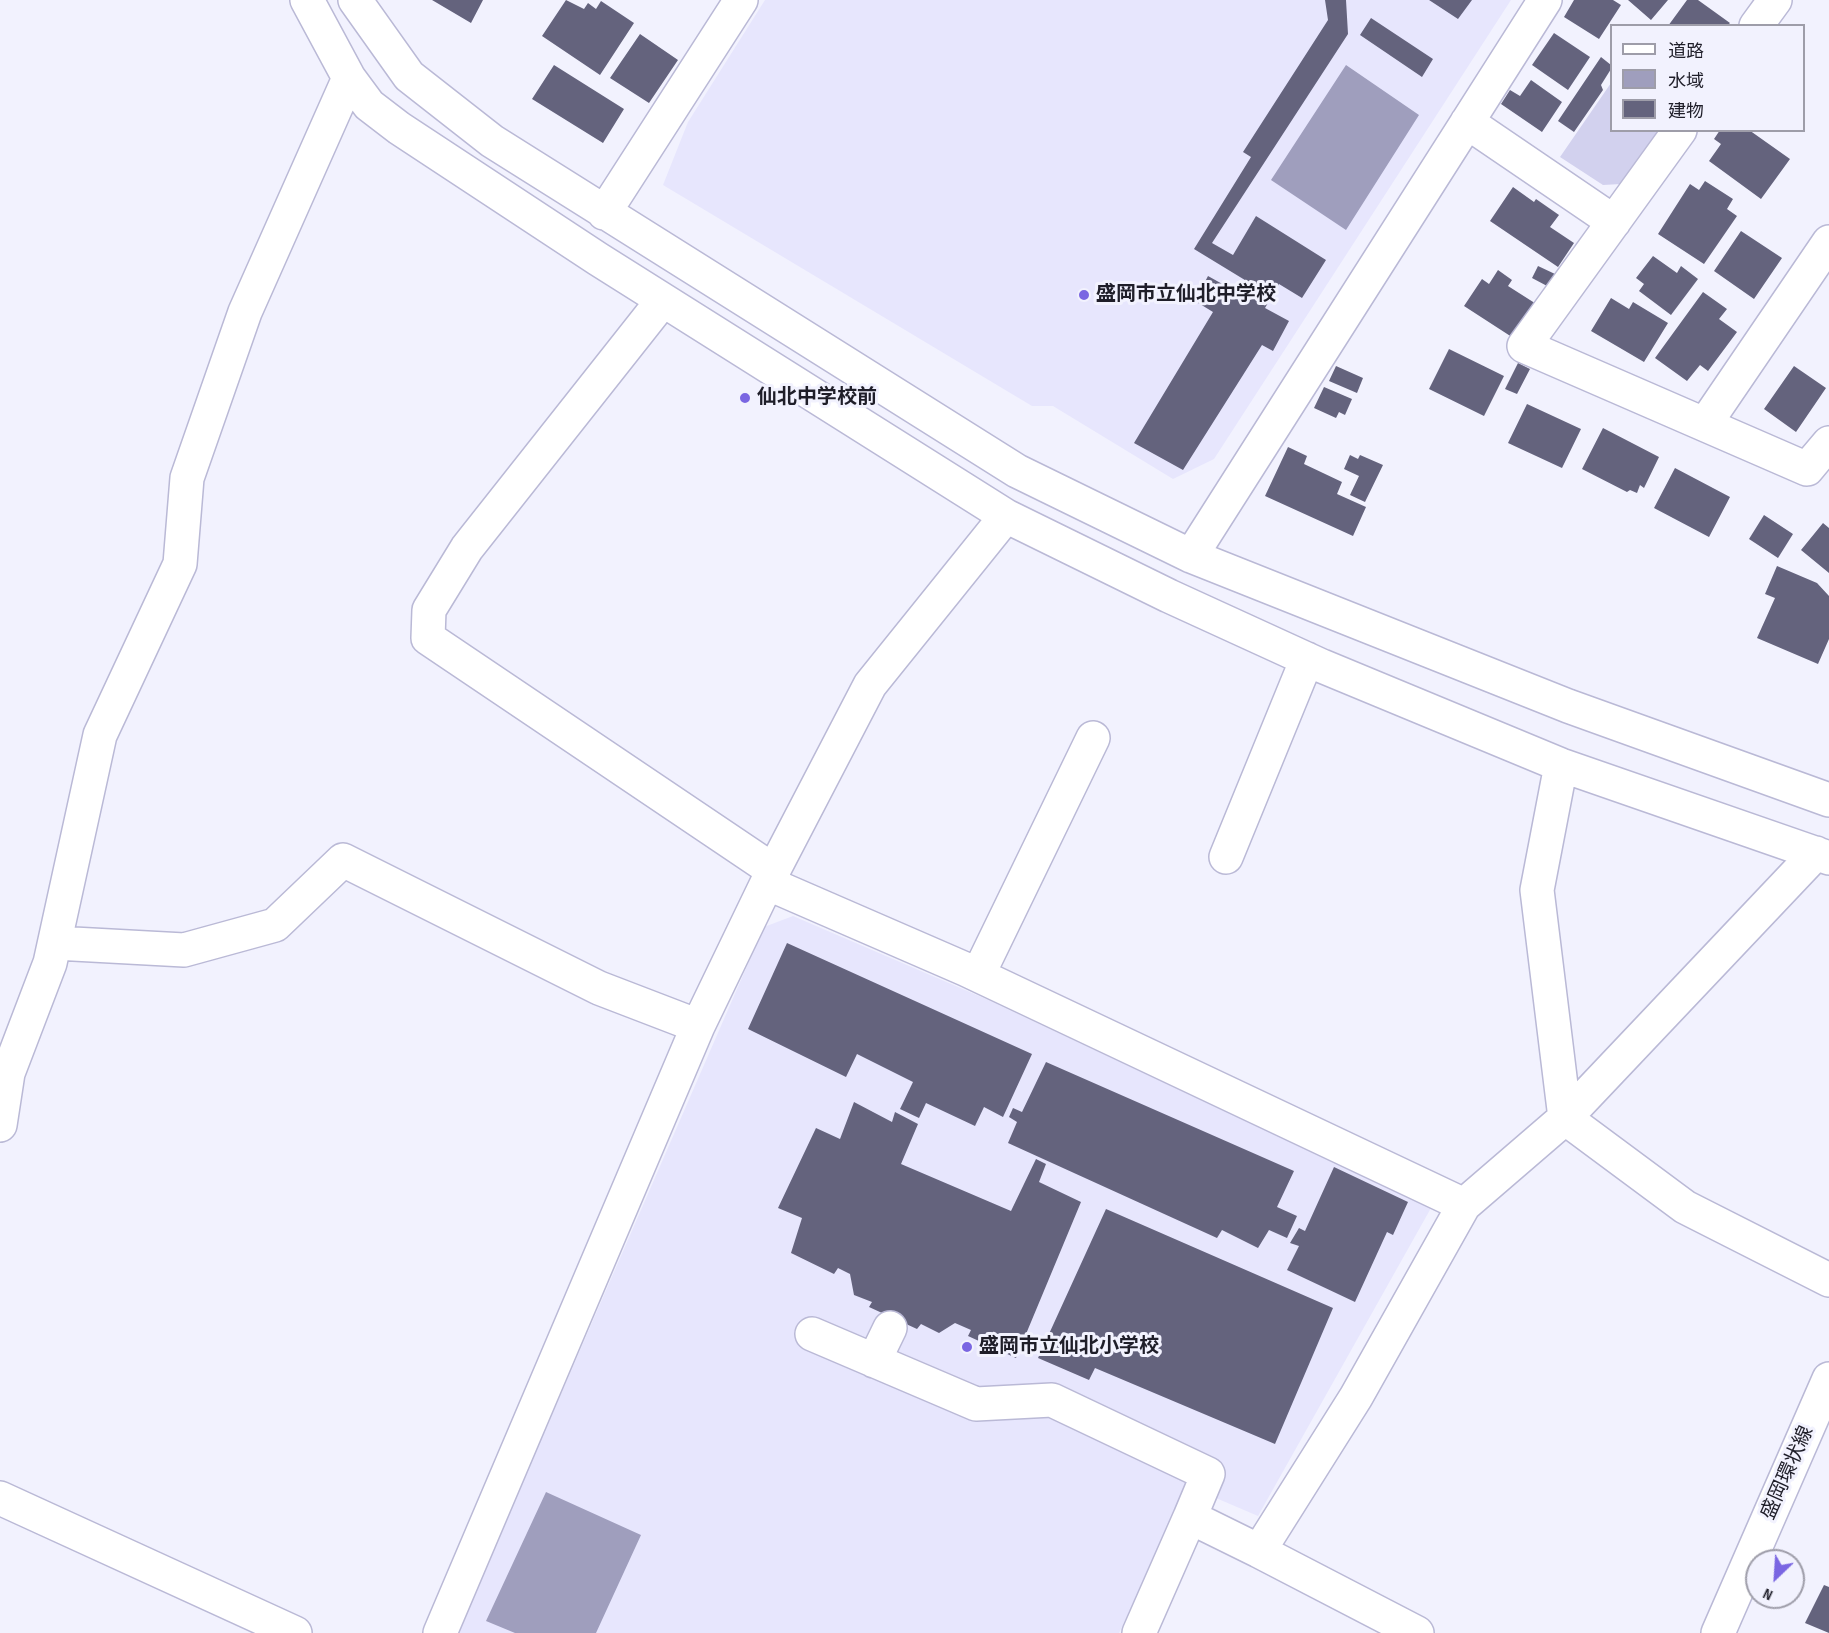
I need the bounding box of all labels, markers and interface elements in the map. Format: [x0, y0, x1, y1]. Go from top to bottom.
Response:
legend [1610, 24, 1805, 132]
text: 道路 [1668, 41, 1704, 62]
text: 水域 [1668, 71, 1704, 92]
text: 建物 [1668, 101, 1704, 122]
place label: 盛岡市立仙北中学校 [1096, 283, 1276, 307]
marker: 盛岡市立仙北中学校 [1077, 288, 1091, 302]
place label: 仙北中学校前 [757, 386, 877, 410]
marker: 仙北中学校前 [738, 391, 752, 405]
place label: 盛岡市立仙北小学校 [979, 1335, 1159, 1359]
marker: 盛岡市立仙北小学校 [960, 1340, 974, 1354]
street label: 盛岡環状線 [1757, 1422, 1819, 1524]
north arrow [1745, 1549, 1805, 1609]
text: N [1760, 1584, 1776, 1604]

